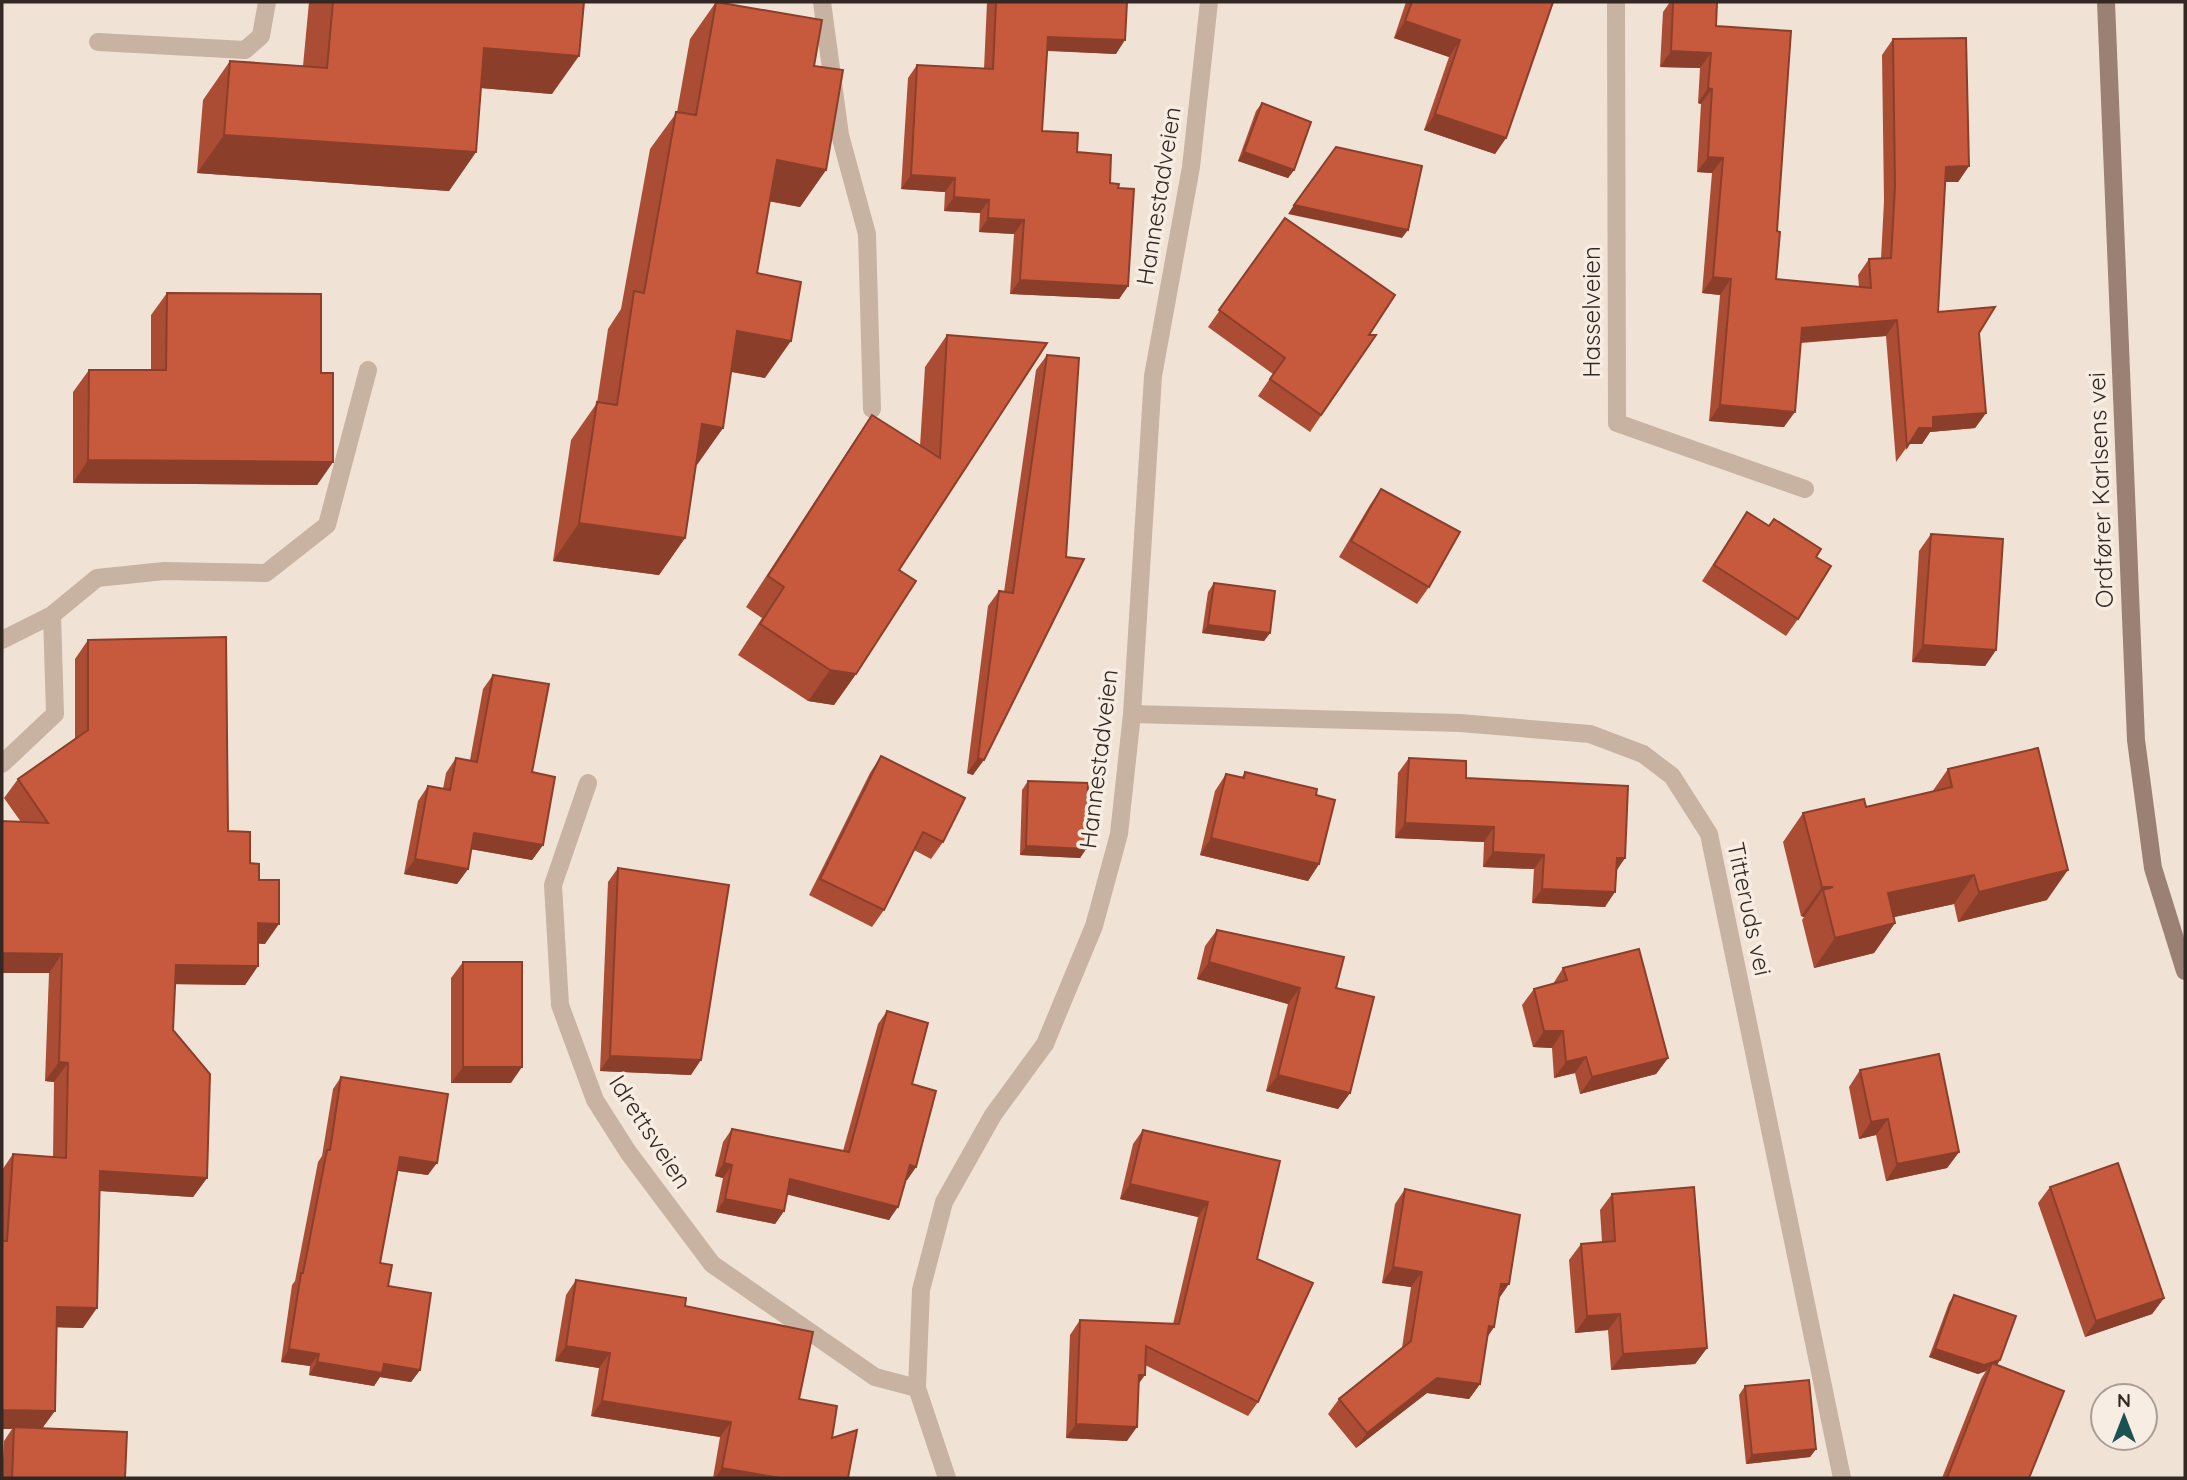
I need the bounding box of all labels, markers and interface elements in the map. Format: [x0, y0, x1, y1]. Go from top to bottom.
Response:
street label: Hannestadveien [1129, 104, 1187, 287]
street label: Hasselveien [1576, 246, 1606, 378]
street label: Ordfører Karlsens vei [2081, 372, 2119, 609]
street label: Hannestadveien [1072, 668, 1124, 850]
street label: Titteruds vei [1721, 839, 1779, 978]
street label: Idrettsveien [603, 1069, 699, 1194]
north arrow [2089, 1382, 2159, 1452]
text: N [2117, 1388, 2131, 1412]

